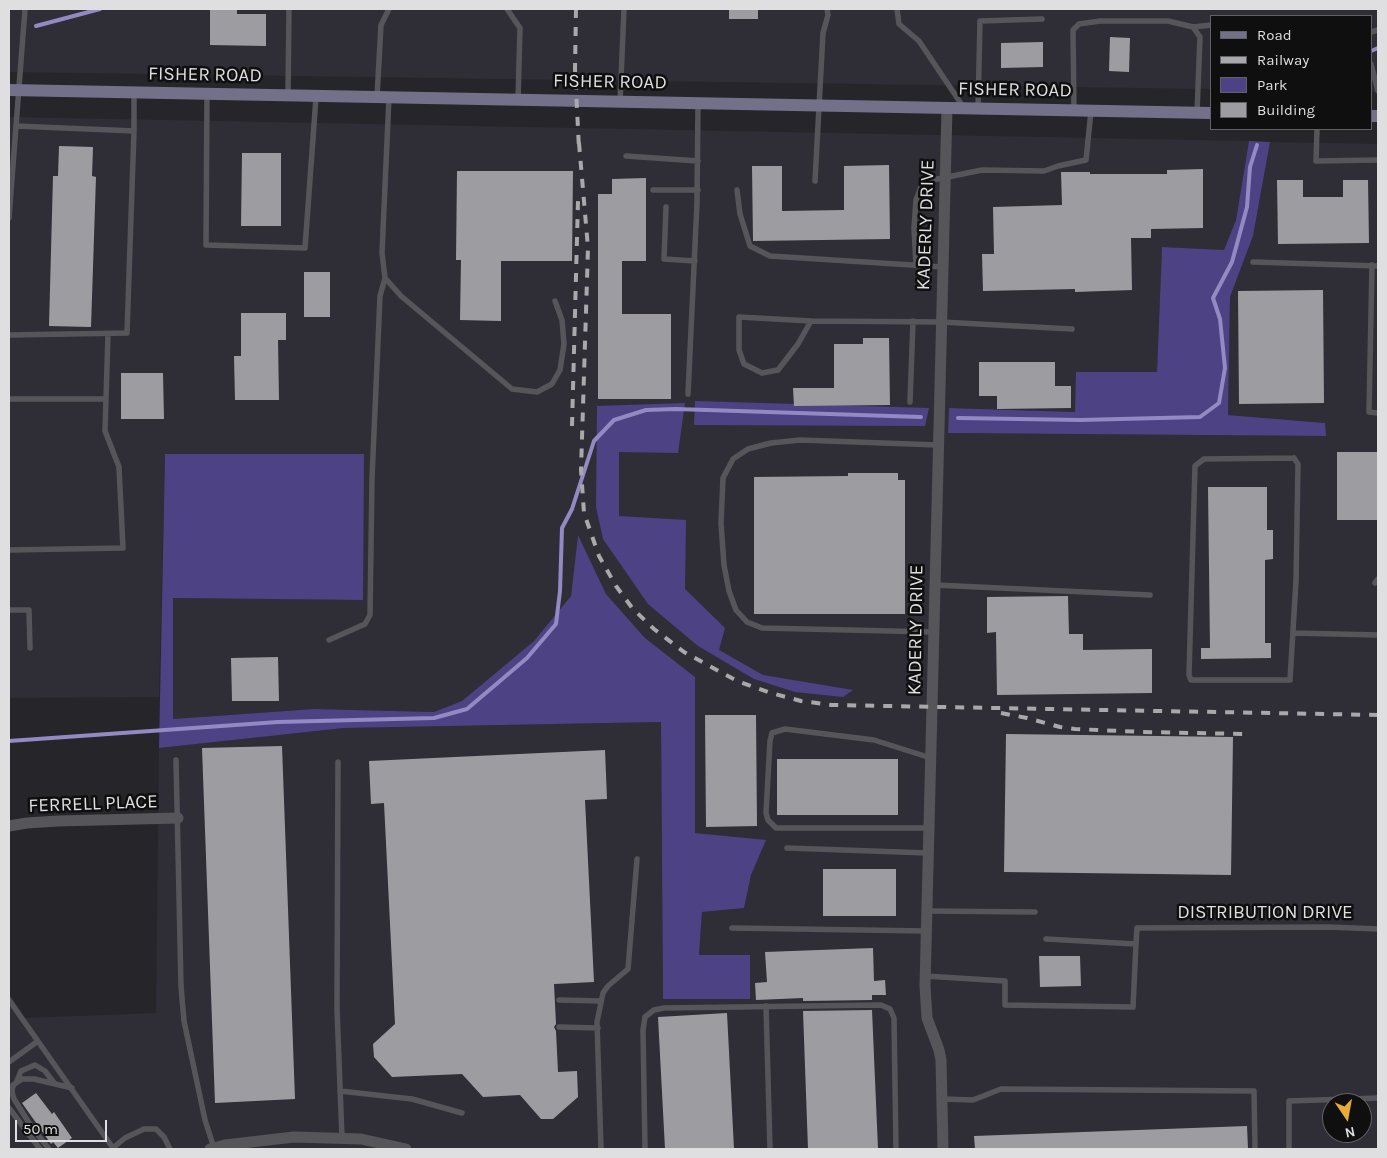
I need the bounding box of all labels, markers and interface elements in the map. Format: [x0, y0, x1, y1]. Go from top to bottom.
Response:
legend [1210, 15, 1372, 130]
text: Road [1257, 26, 1292, 44]
text: Railway [1257, 51, 1309, 69]
street label: FISHER ROAD [148, 63, 262, 87]
street label: FISHER ROAD [553, 70, 667, 94]
text: Park [1257, 76, 1287, 94]
street label: FISHER ROAD [958, 78, 1072, 102]
text: Building [1257, 101, 1315, 119]
street label: KADERLY DRIVE [912, 159, 940, 291]
street label: KADERLY DRIVE [903, 564, 929, 696]
street label: FERRELL PLACE [28, 790, 158, 818]
street label: DISTRIBUTION DRIVE [1177, 902, 1353, 924]
north arrow [1322, 1093, 1372, 1143]
scale bar [18, 1110, 110, 1142]
text: 50 m [23, 1120, 58, 1138]
text: N [1343, 1123, 1357, 1142]

